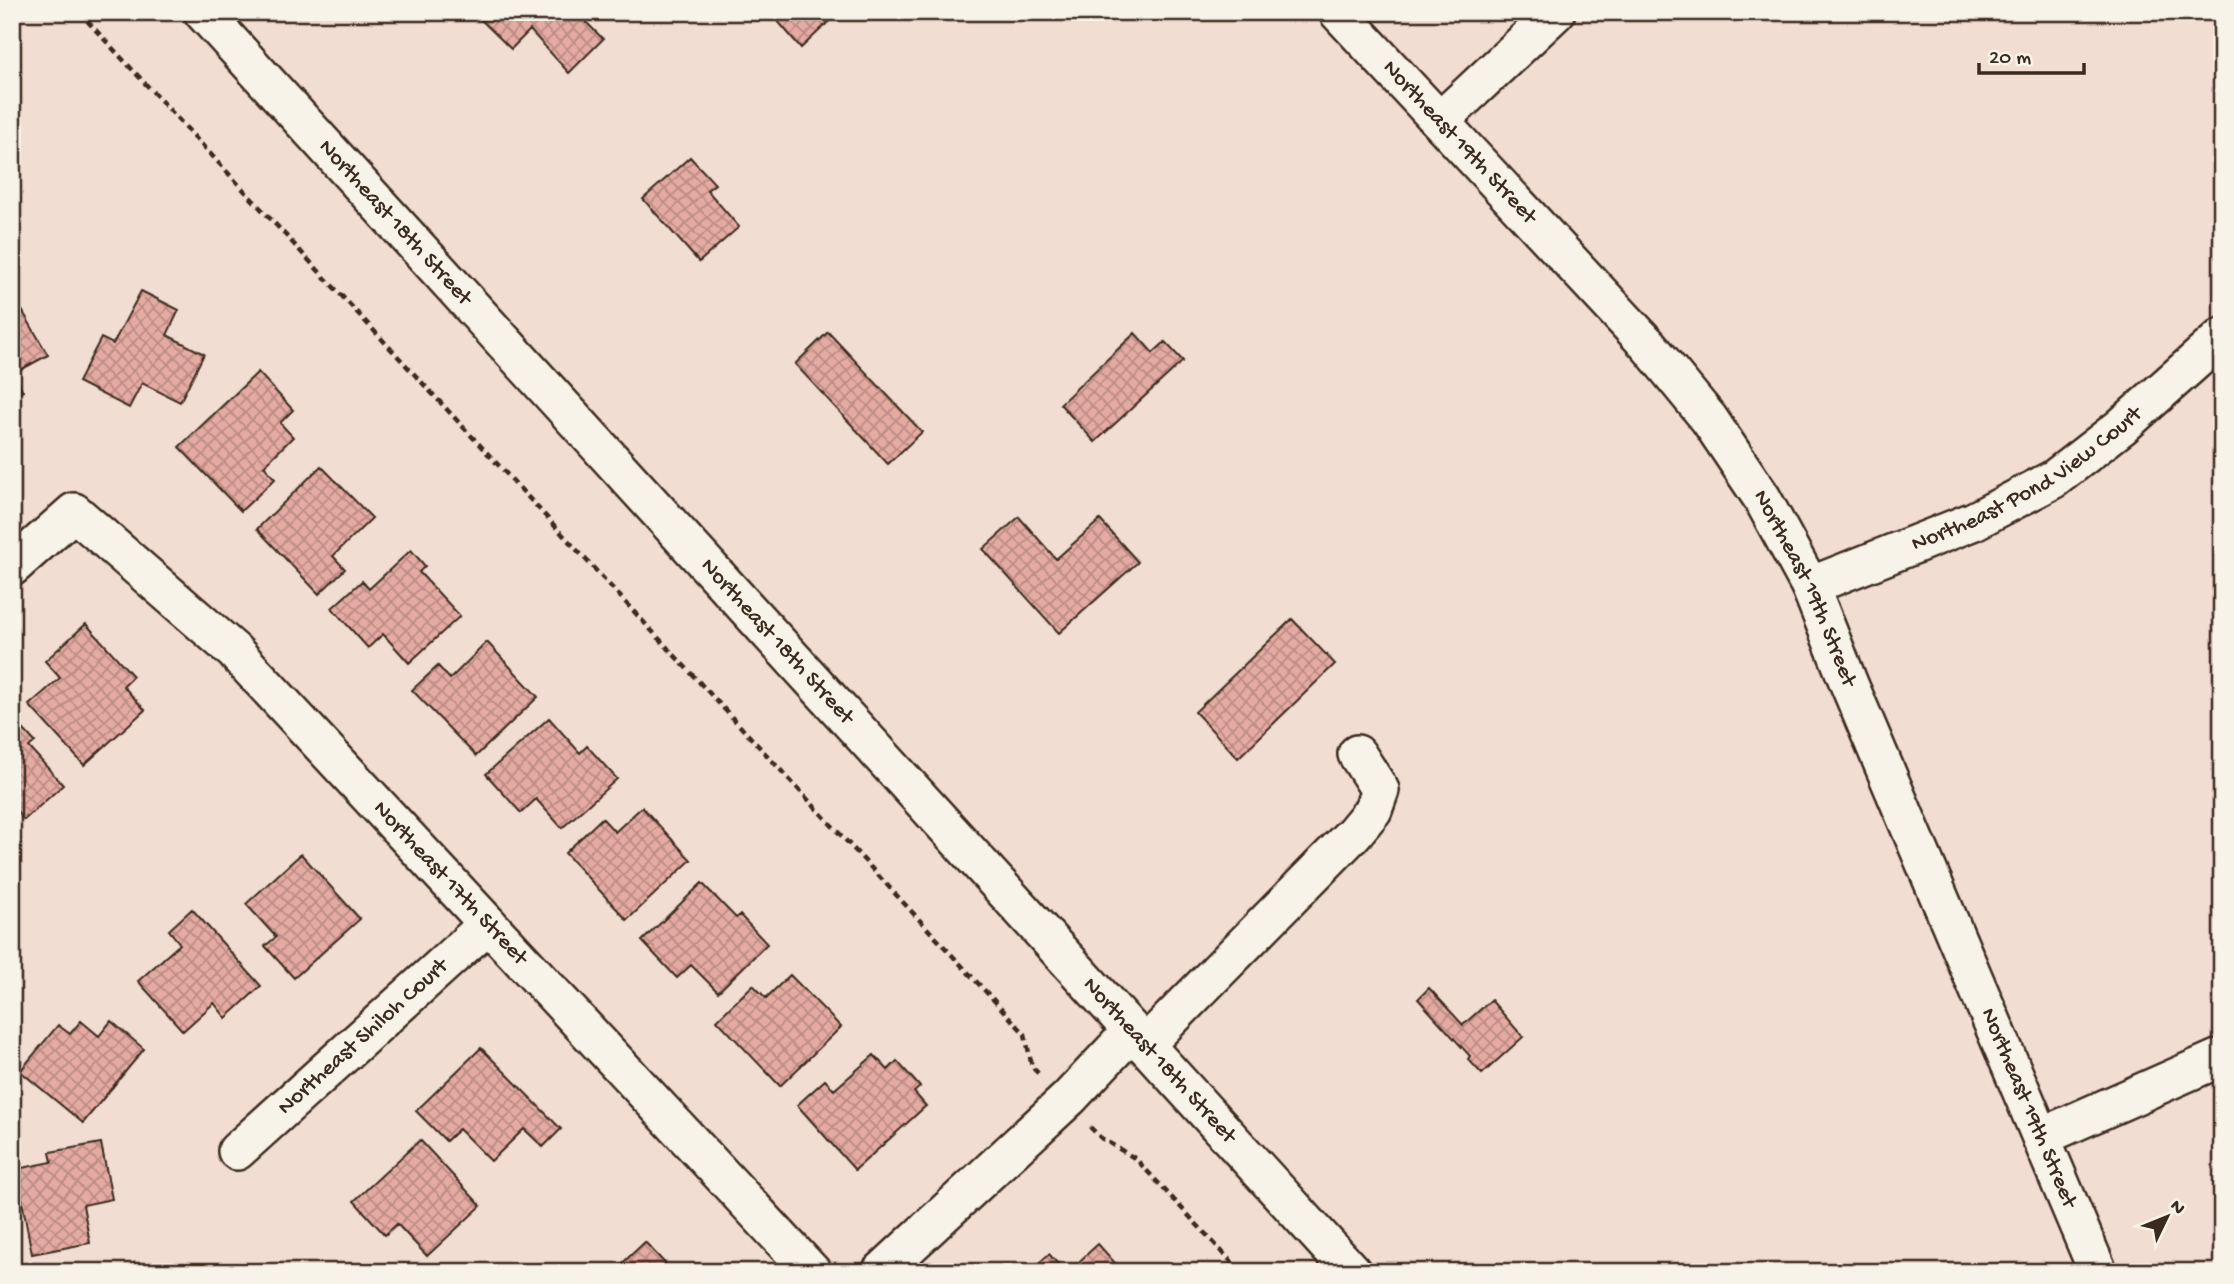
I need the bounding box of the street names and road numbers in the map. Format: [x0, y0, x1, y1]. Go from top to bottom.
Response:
street label: Northeast 19th Street [1376, 55, 1543, 231]
street label: Northeast 18th Street [313, 134, 479, 312]
street label: Northeast Pond View Court [1908, 400, 2149, 558]
street label: Northeast 19th Street [1747, 485, 1863, 692]
street label: Northeast 18th Street [695, 553, 861, 731]
street label: Northeast 17th Street [367, 795, 534, 972]
street label: Northeast Shiloh Court [272, 952, 455, 1121]
street label: Northeast 18th Street [1077, 972, 1243, 1150]
street label: Northeast 19th Street [1974, 1004, 2083, 1213]

